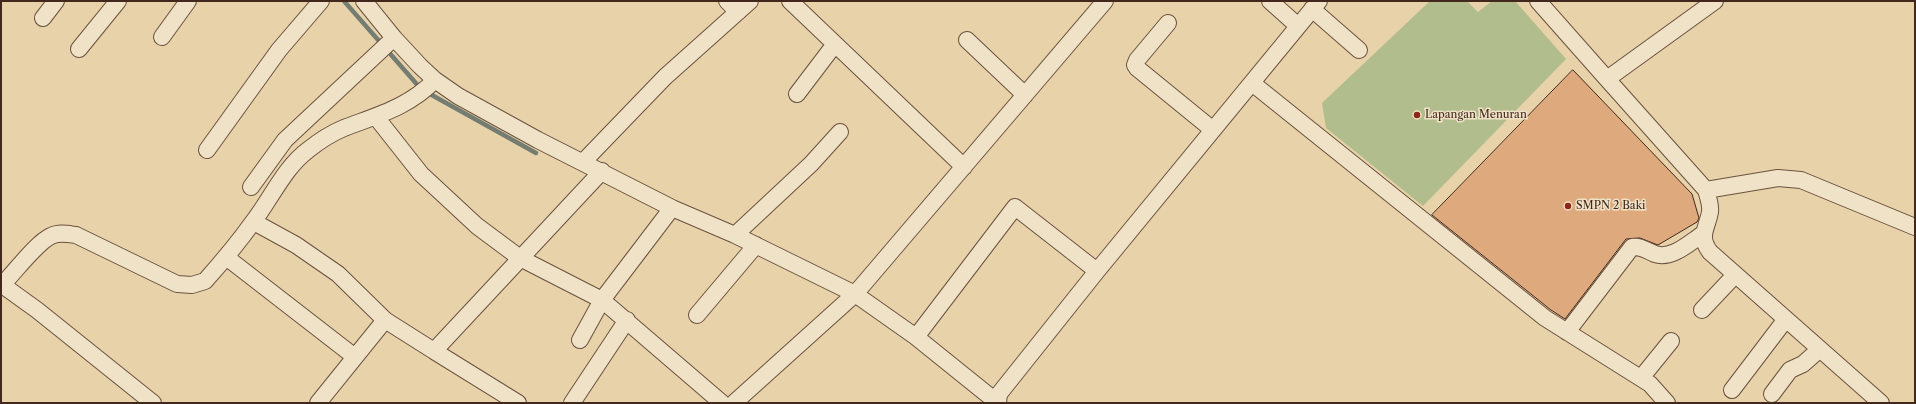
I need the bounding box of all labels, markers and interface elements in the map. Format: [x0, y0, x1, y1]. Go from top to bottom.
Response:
place label: Lapangan Menuran [1425, 108, 1527, 122]
marker: Lapangan Menuran [1412, 110, 1422, 120]
place label: SMPN 2 Baki [1576, 199, 1645, 213]
marker: SMPN 2 Baki [1563, 201, 1573, 211]

